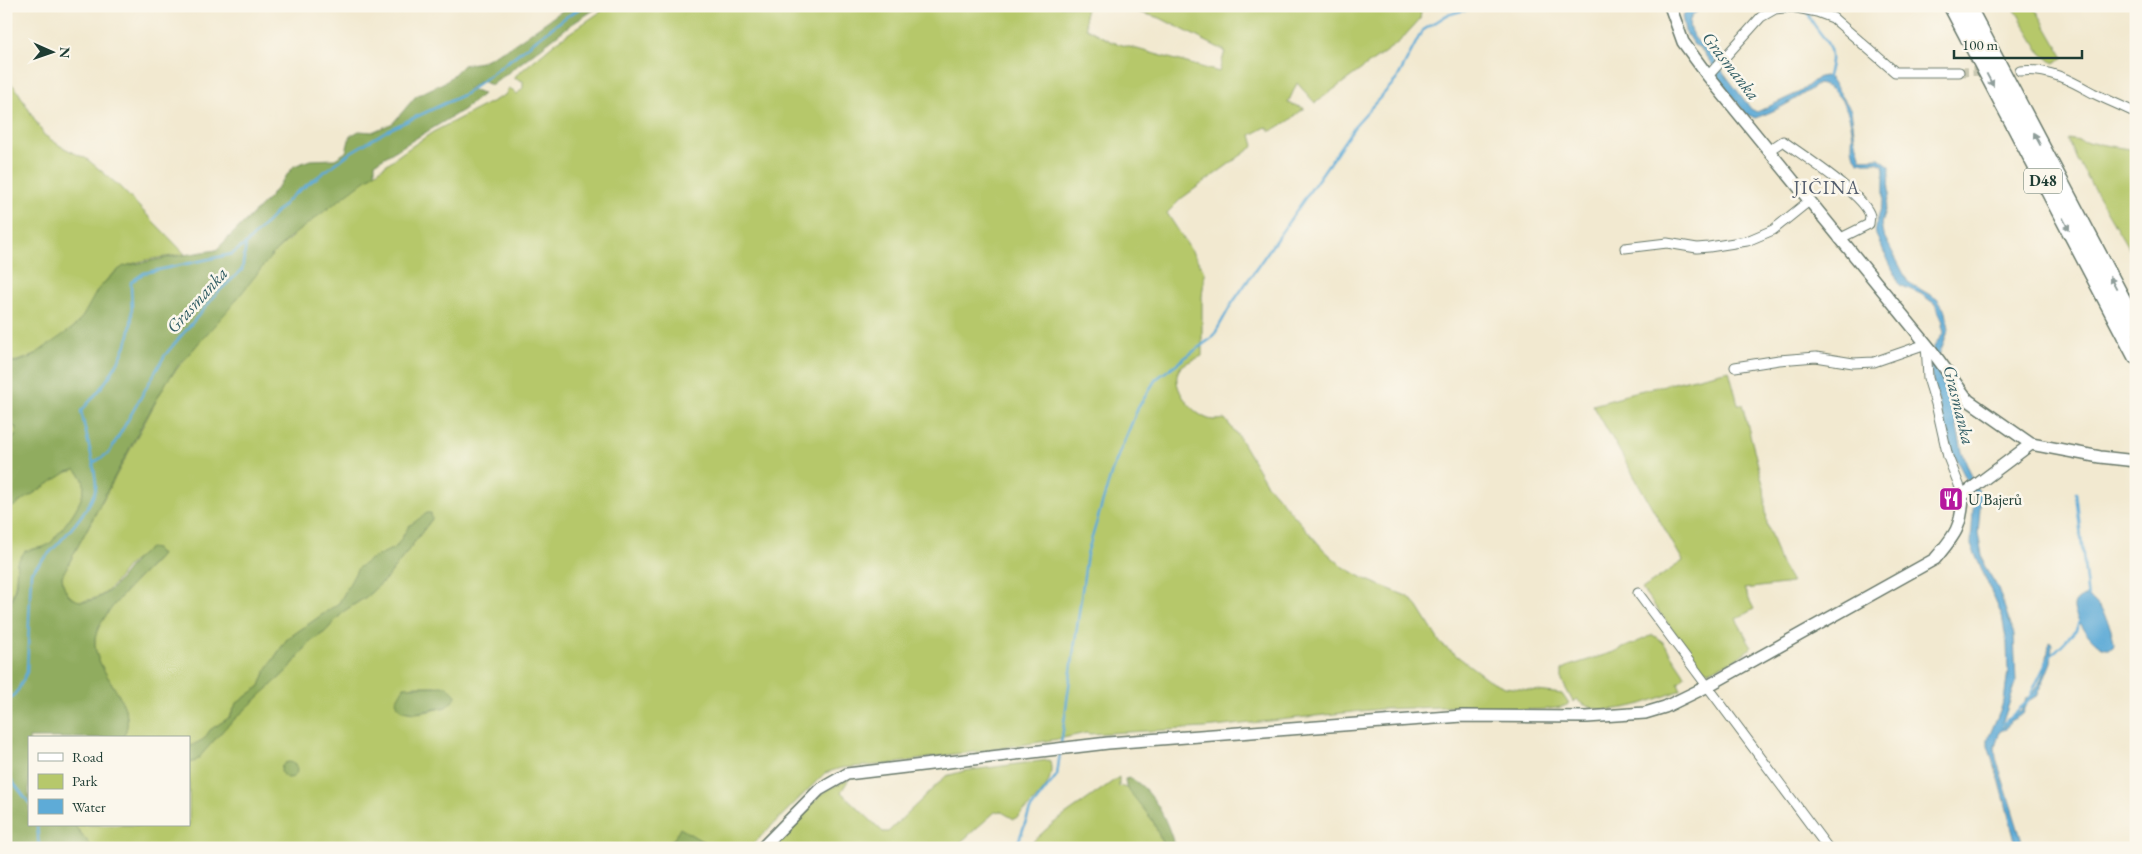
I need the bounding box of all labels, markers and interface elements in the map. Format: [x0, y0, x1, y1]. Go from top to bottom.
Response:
water label: Grasmanka [1697, 27, 1765, 105]
north arrow [28, 28, 78, 78]
scale bar [1954, 28, 2082, 60]
text: 100 m [1962, 35, 1999, 54]
text: N [56, 46, 74, 59]
one-way arrow [1986, 73, 1994, 88]
one-way arrow [2033, 132, 2041, 146]
road number: D48 [2024, 168, 2062, 194]
district label: JIČINA [1791, 175, 1861, 200]
one-way arrow [2062, 217, 2070, 231]
water label: Grasmanka [161, 262, 232, 337]
one-way arrow [2109, 276, 2117, 290]
water label: Grasmanka [1939, 363, 1980, 447]
restaurant icon: U Bajerů [1938, 486, 1964, 512]
place label: U Bajerů [1968, 489, 2023, 510]
legend [28, 736, 190, 826]
text: Road [72, 747, 104, 766]
text: Park [72, 771, 99, 790]
text: Water [72, 797, 106, 816]

